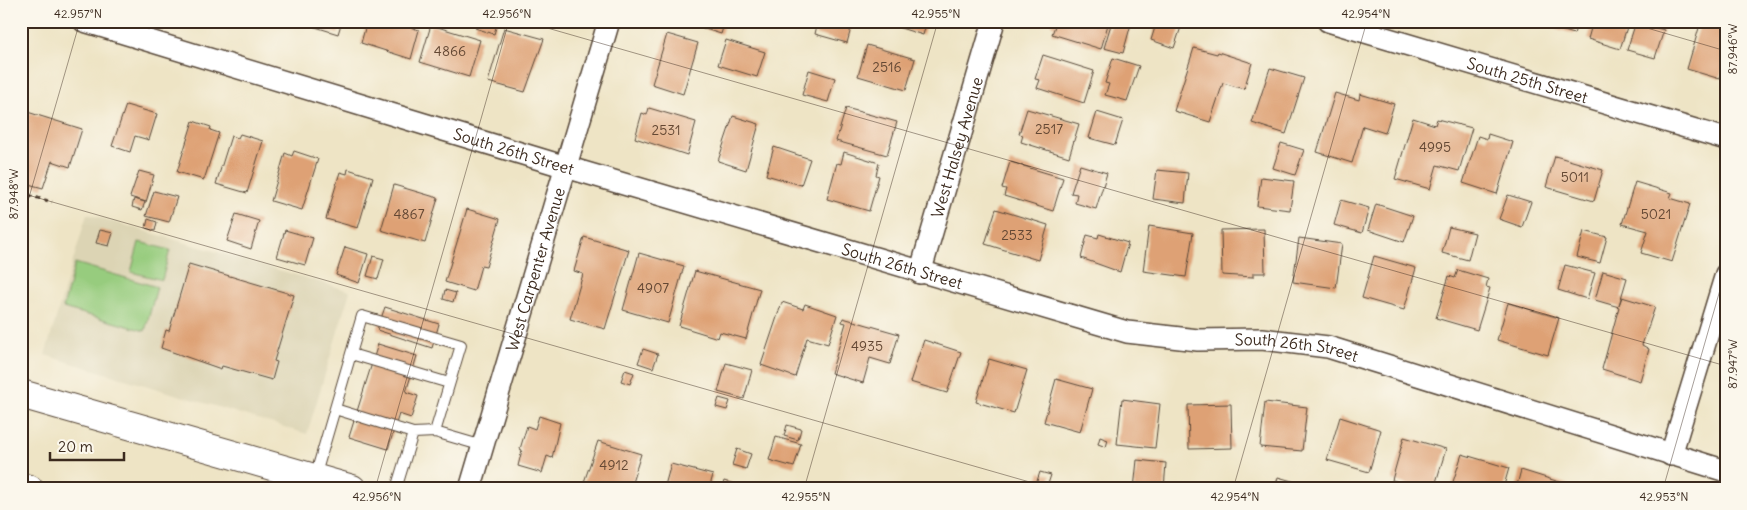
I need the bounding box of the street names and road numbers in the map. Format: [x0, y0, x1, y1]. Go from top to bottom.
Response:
street label: South 25th Street [1465, 53, 1591, 108]
street label: West Halsey Avenue [927, 75, 987, 220]
street label: South 26th Street [451, 123, 577, 179]
street label: West Carpenter Avenue [501, 185, 569, 354]
street label: South 26th Street [839, 239, 965, 293]
street label: South 26th Street [1235, 329, 1361, 366]

